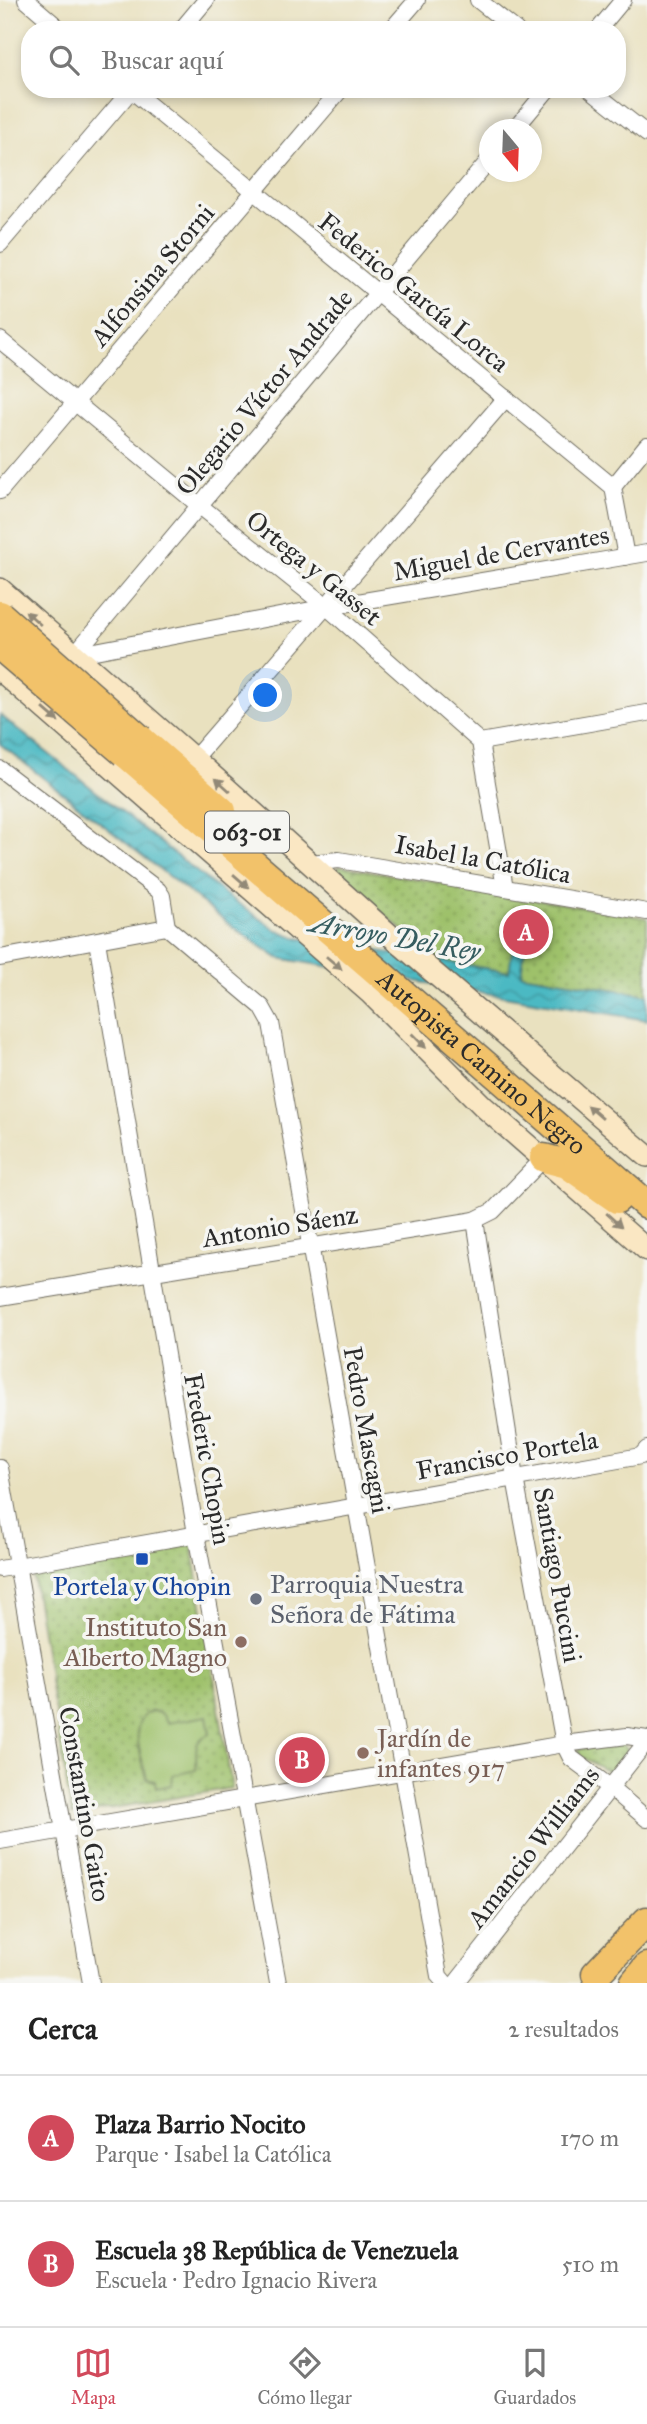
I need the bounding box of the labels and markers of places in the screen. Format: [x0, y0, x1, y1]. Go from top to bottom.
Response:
pin: A [503, 906, 549, 958]
marker: Portela y Chopin [134, 1551, 150, 1567]
place label: Parroquia Nuestra Señora de Fátima [270, 1568, 464, 1630]
place label: Portela y Chopin [53, 1570, 231, 1602]
marker: Parroquia Nuestra Señora de Fátima [248, 1591, 264, 1607]
place label: Instituto San Alberto Magno [63, 1611, 227, 1673]
marker: Instituto San Alberto Magno [233, 1634, 249, 1650]
place label: Jardín de infantes 917 [374, 1722, 505, 1784]
pin: B [279, 1734, 325, 1786]
marker: Jardín de infantes 917 [355, 1745, 371, 1761]

